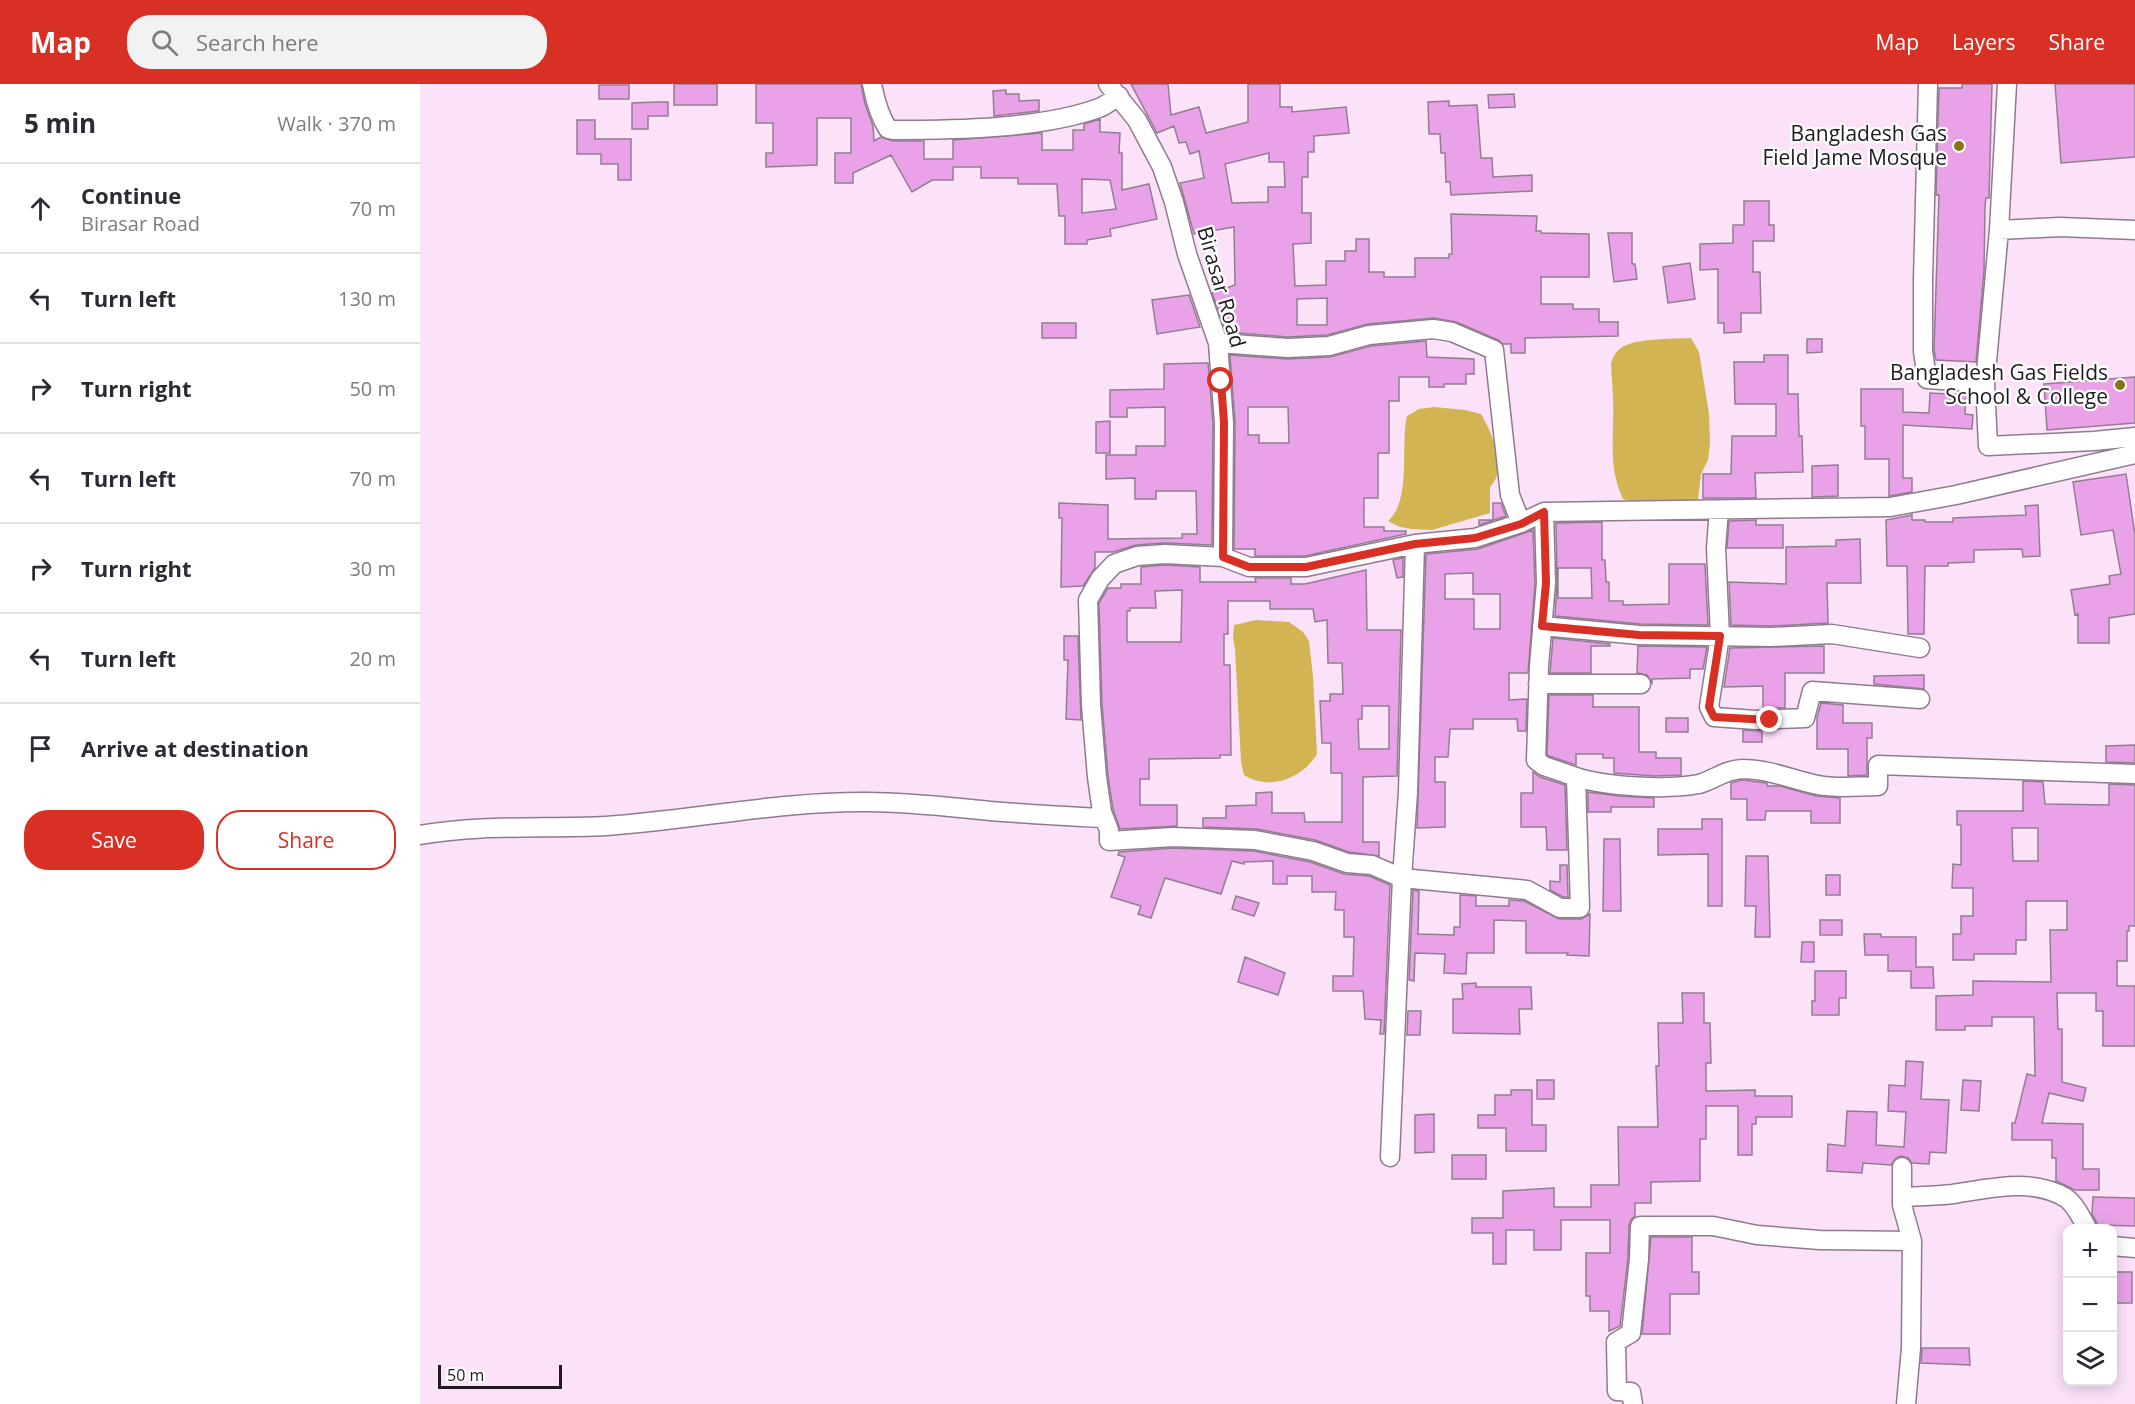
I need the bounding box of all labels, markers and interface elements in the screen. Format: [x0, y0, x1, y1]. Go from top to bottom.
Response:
search box [127, 15, 547, 69]
text: Map [30, 23, 91, 61]
icon: search [148, 26, 181, 59]
text: Search here [196, 27, 319, 57]
text: Map [1876, 28, 1919, 56]
text: Layers [1952, 28, 2016, 56]
text: Share [2049, 28, 2105, 56]
text: 5 min [24, 105, 96, 141]
text: Walk · 370 m [277, 110, 396, 137]
place label: Bangladesh Gas Field Jame Mosque [1762, 119, 1947, 171]
marker: Bangladesh Gas Field Jame Mosque [1952, 139, 1966, 153]
text: Continue [81, 180, 181, 210]
icon: ahead [24, 192, 57, 225]
text: 70 m [349, 195, 396, 222]
text: Birasar Road [81, 210, 200, 237]
street label: Birasar Road [1191, 223, 1253, 351]
icon: left [24, 282, 57, 315]
text: Turn left [81, 283, 176, 313]
text: 130 m [338, 285, 396, 312]
place label: Bangladesh Gas Fields School & College [1890, 358, 2108, 410]
route start [1207, 367, 1233, 393]
icon: right [24, 372, 57, 405]
text: Turn right [81, 373, 192, 403]
text: 50 m [349, 375, 396, 402]
marker: Bangladesh Gas Fields School & College [2113, 378, 2127, 392]
icon: left [24, 462, 57, 495]
text: Turn left [81, 463, 176, 493]
text: 70 m [349, 465, 396, 492]
icon: right [24, 552, 57, 585]
text: Turn right [81, 553, 192, 583]
text: 30 m [349, 555, 396, 582]
icon: left [24, 642, 57, 675]
text: Turn left [81, 643, 176, 673]
text: 20 m [349, 645, 396, 672]
route end [1756, 706, 1782, 732]
icon: arrive [24, 732, 57, 765]
text: Arrive at destination [81, 733, 309, 763]
button: Save [24, 810, 204, 870]
button: Share [216, 810, 396, 870]
map controls [2063, 1224, 2117, 1386]
button: + [2063, 1224, 2117, 1278]
button: − [2063, 1278, 2117, 1332]
button: layers [2063, 1332, 2117, 1386]
scale bar [438, 1362, 562, 1390]
text: 50 m [447, 1364, 484, 1386]

